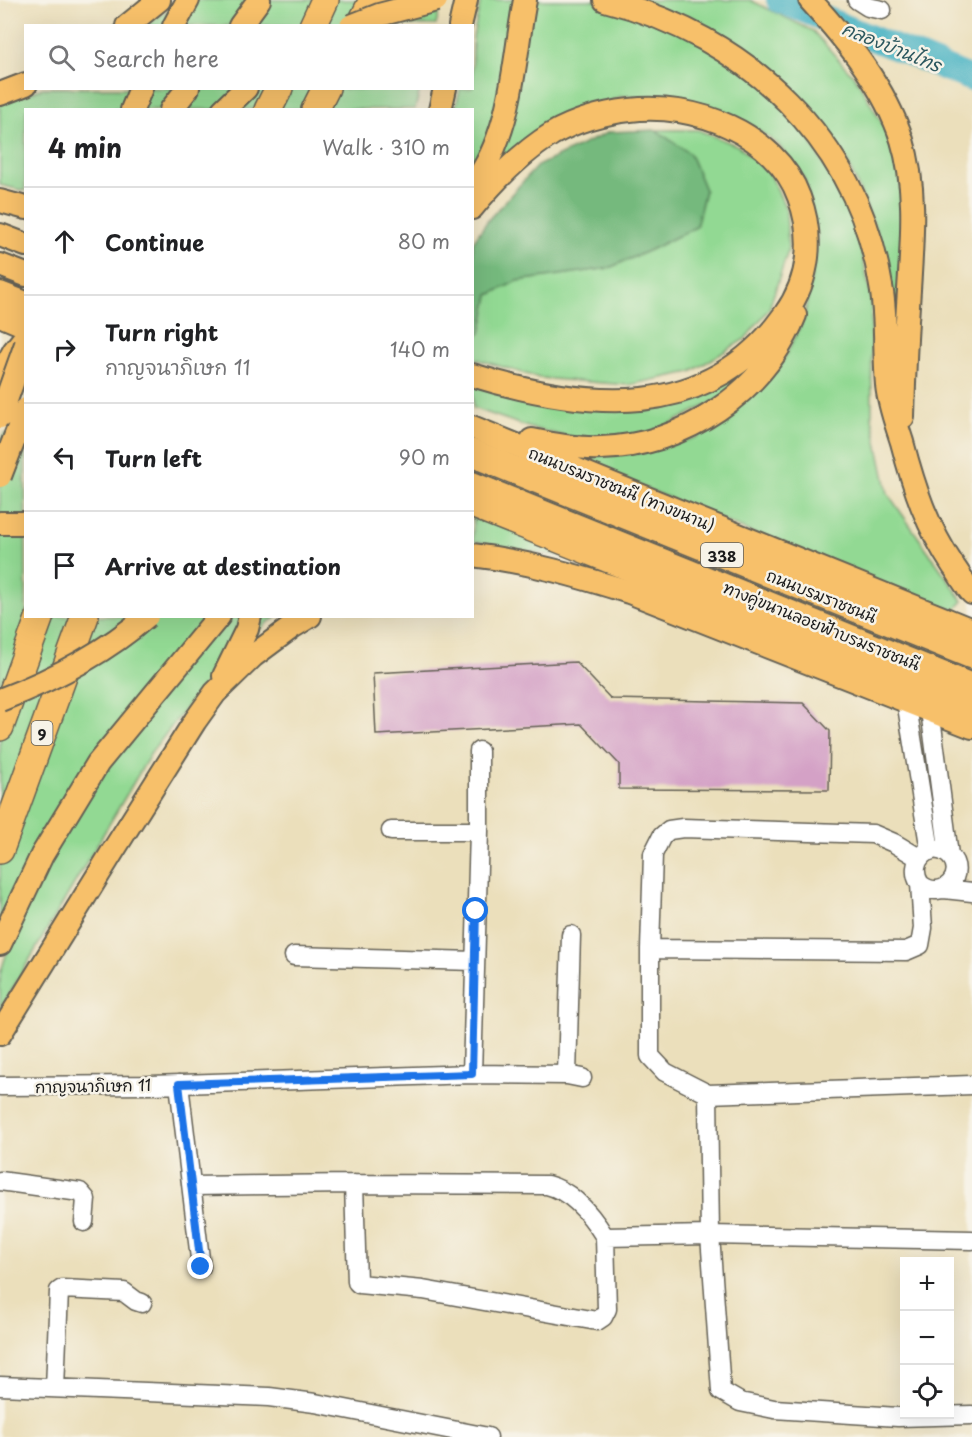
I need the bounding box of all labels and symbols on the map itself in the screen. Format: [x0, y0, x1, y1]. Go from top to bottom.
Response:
water label: คลองบ้านไทร [839, 14, 947, 79]
street label: ถนนบรมราชชนนี (ทางขนาน) [525, 440, 719, 536]
road number: 338 [701, 543, 743, 567]
street label: ถนนบรมราชชนนี [763, 562, 881, 628]
street label: ทางคู่ขนานลอยฟ้าบรมราชชนนี [719, 574, 924, 677]
road number: 9 [32, 721, 52, 745]
route start [462, 897, 488, 923]
street label: กาญจนาภิเษก 11 [35, 1072, 151, 1098]
route end [187, 1253, 213, 1279]

